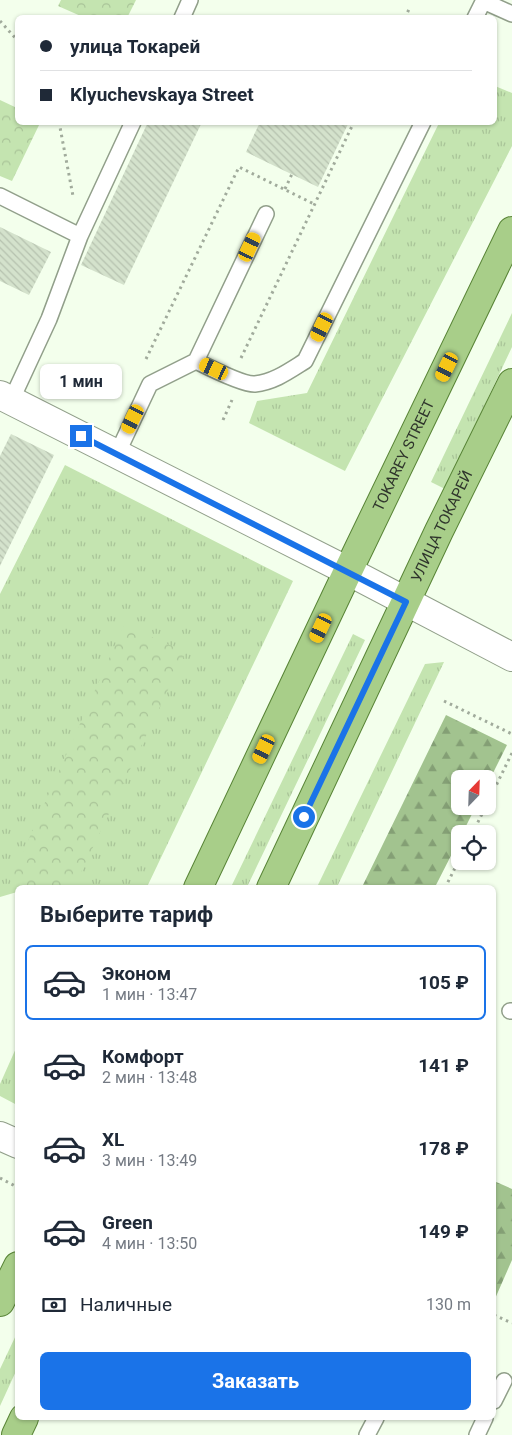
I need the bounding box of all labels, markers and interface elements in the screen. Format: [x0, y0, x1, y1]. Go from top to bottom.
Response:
text: улица Токарей [70, 35, 200, 58]
text: Klyuchevskaya Street [70, 83, 254, 106]
car [236, 230, 263, 264]
car [308, 310, 335, 344]
car [433, 350, 460, 384]
car [197, 356, 230, 382]
callout: 1 мин [40, 364, 122, 398]
text: 1 мин [59, 372, 103, 391]
street label: TOKAREY STREET [369, 397, 438, 514]
car [119, 402, 146, 436]
route end [70, 425, 92, 447]
street label: УЛИЦА ТОКАРЕЙ [407, 467, 476, 585]
car [307, 611, 334, 645]
car [250, 732, 277, 766]
north arrow [451, 770, 496, 815]
map controls [451, 770, 496, 870]
route start [293, 806, 315, 828]
button: locate [451, 825, 496, 870]
text: Выберите тариф [40, 902, 213, 927]
icon: car [42, 960, 87, 1005]
text: Эконом [102, 962, 171, 985]
text: 105 ₽ [418, 971, 469, 994]
text: 1 мин · 13:47 [102, 985, 197, 1004]
icon: car [42, 1043, 87, 1088]
text: Комфорт [102, 1045, 184, 1068]
text: 141 ₽ [418, 1054, 469, 1077]
text: 2 мин · 13:48 [102, 1068, 197, 1087]
icon: car [42, 1126, 87, 1171]
text: XL [102, 1128, 124, 1151]
text: 178 ₽ [418, 1137, 469, 1160]
text: 3 мин · 13:49 [102, 1151, 197, 1170]
icon: car [42, 1209, 87, 1254]
text: Green [102, 1211, 153, 1234]
text: 149 ₽ [418, 1220, 469, 1243]
text: 4 мин · 13:50 [102, 1234, 197, 1253]
icon: cash [40, 1291, 68, 1319]
text: Наличные [80, 1293, 172, 1316]
text: 130 m [426, 1295, 471, 1314]
button: Заказать [40, 1352, 471, 1410]

